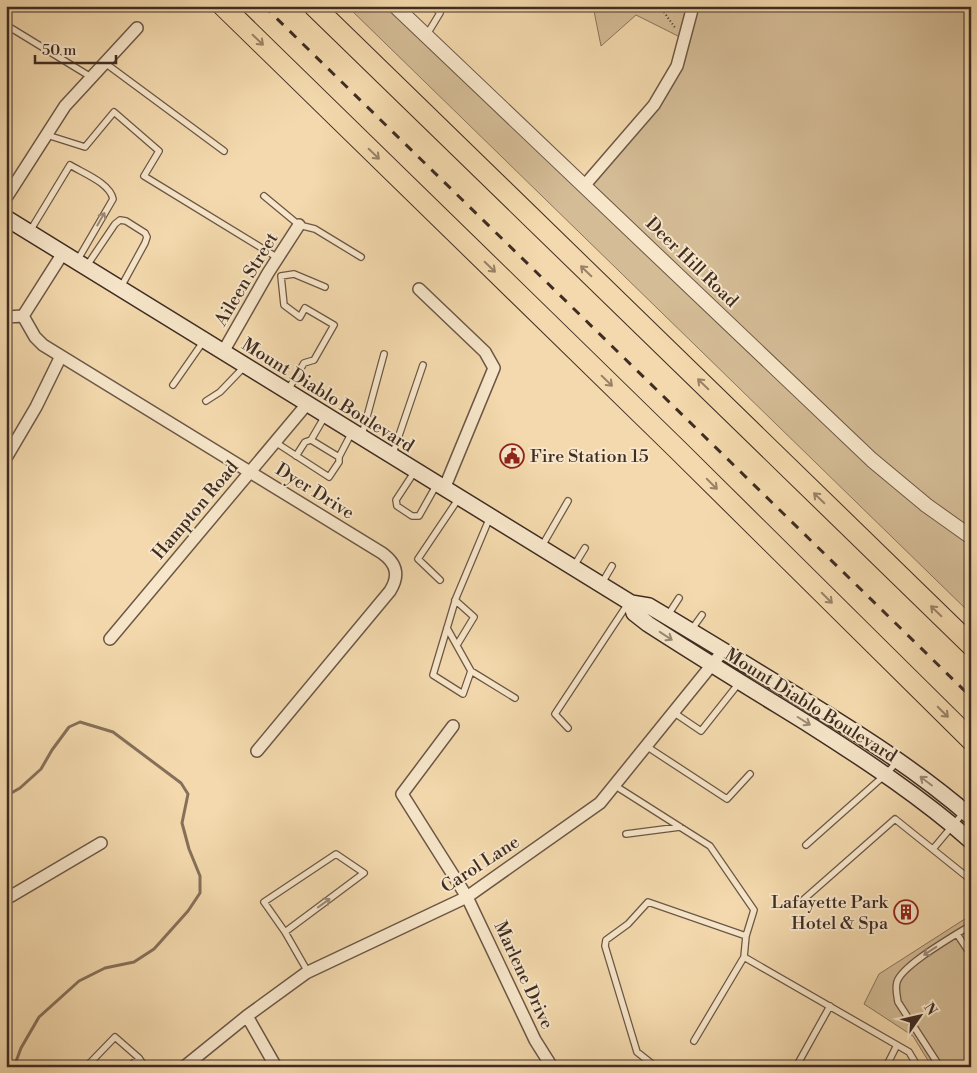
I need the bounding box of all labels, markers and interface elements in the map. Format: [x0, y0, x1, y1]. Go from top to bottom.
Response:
scale bar [35, 32, 116, 64]
one-way arrow [252, 34, 264, 46]
text: 50 m [42, 41, 76, 60]
one-way arrow [368, 147, 380, 160]
street label: Deer Hill Road [640, 212, 743, 313]
one-way arrow [97, 213, 107, 227]
street label: Aileen Street [209, 228, 284, 331]
one-way arrow [484, 261, 497, 273]
one-way arrow [580, 265, 592, 277]
street label: Mount Diablo Boulevard [237, 333, 419, 458]
one-way arrow [600, 375, 613, 387]
one-way arrow [696, 378, 709, 390]
public building icon: Fire Station 15 [499, 443, 525, 469]
place label: Fire Station 15 [530, 445, 649, 468]
street label: Hampton Road [147, 456, 244, 564]
street label: Dyer Drive [271, 458, 359, 525]
one-way arrow [706, 478, 718, 490]
one-way arrow [813, 492, 826, 504]
one-way arrow [821, 592, 834, 604]
one-way arrow [930, 605, 942, 617]
one-way arrow [658, 631, 672, 641]
street label: Mount Diablo Boulevard [720, 643, 902, 768]
one-way arrow [937, 706, 949, 718]
one-way arrow [796, 717, 810, 727]
one-way arrow [920, 776, 933, 787]
street label: Carol Lane [437, 831, 524, 898]
place label: Lafayette Park Hotel & Spa [771, 891, 890, 935]
one-way arrow [317, 897, 330, 908]
building icon: Lafayette Park Hotel & Spa [893, 899, 919, 925]
street label: Marlene Drive [489, 918, 559, 1033]
one-way arrow [923, 947, 937, 957]
north arrow [894, 990, 944, 1040]
text: N [919, 1000, 941, 1019]

